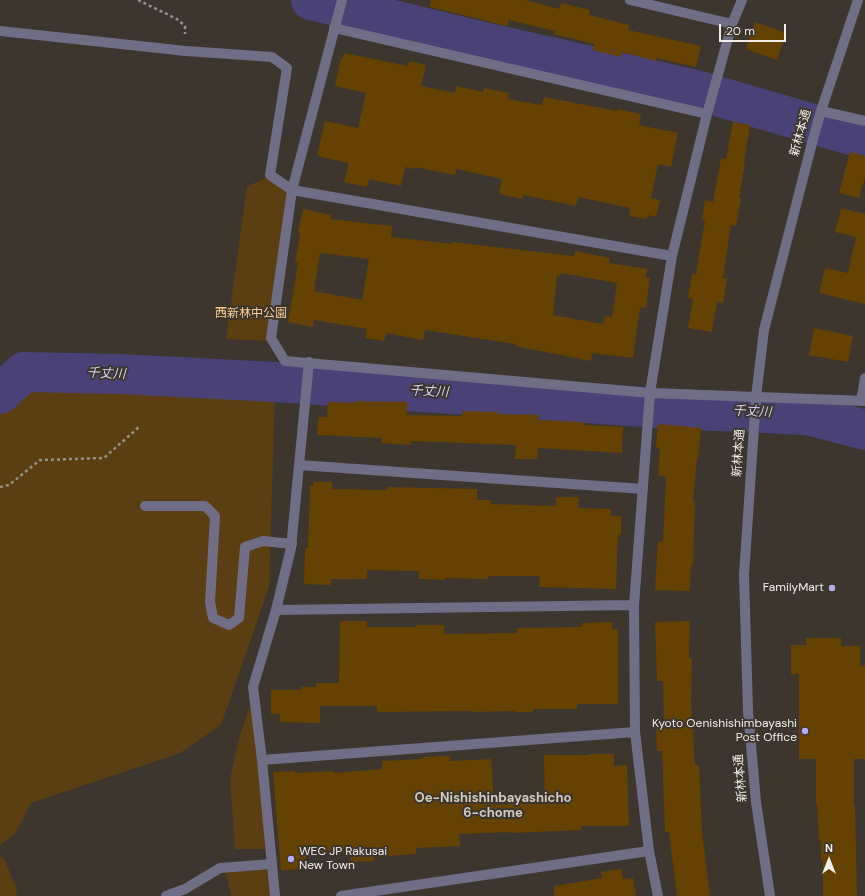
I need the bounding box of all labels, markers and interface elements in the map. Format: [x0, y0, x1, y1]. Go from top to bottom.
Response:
scale bar [721, 16, 788, 42]
text: 20 m [726, 23, 755, 39]
street label: 新林本通 [787, 108, 815, 158]
park label: 西新林中公園 [215, 307, 287, 321]
water label: 千丈川 [86, 366, 126, 382]
water label: 千丈川 [409, 383, 449, 401]
water label: 千丈川 [732, 403, 772, 421]
street label: 新林本通 [730, 429, 748, 477]
place label: FamilyMart [763, 581, 824, 595]
marker: FamilyMart [827, 583, 837, 593]
place label: Kyoto Oenishishimbayashi Post Office [652, 717, 797, 745]
marker: Kyoto Oenishishimbayashi Post Office [800, 726, 810, 736]
street label: 新林本通 [732, 753, 750, 803]
district label: Oe-Nishishinbayashicho 6-chome [415, 791, 571, 822]
north arrow [809, 840, 849, 880]
text: N [825, 841, 833, 855]
place label: WEC JP Rakusai New Town [299, 845, 387, 873]
marker: WEC JP Rakusai New Town [286, 854, 296, 864]

